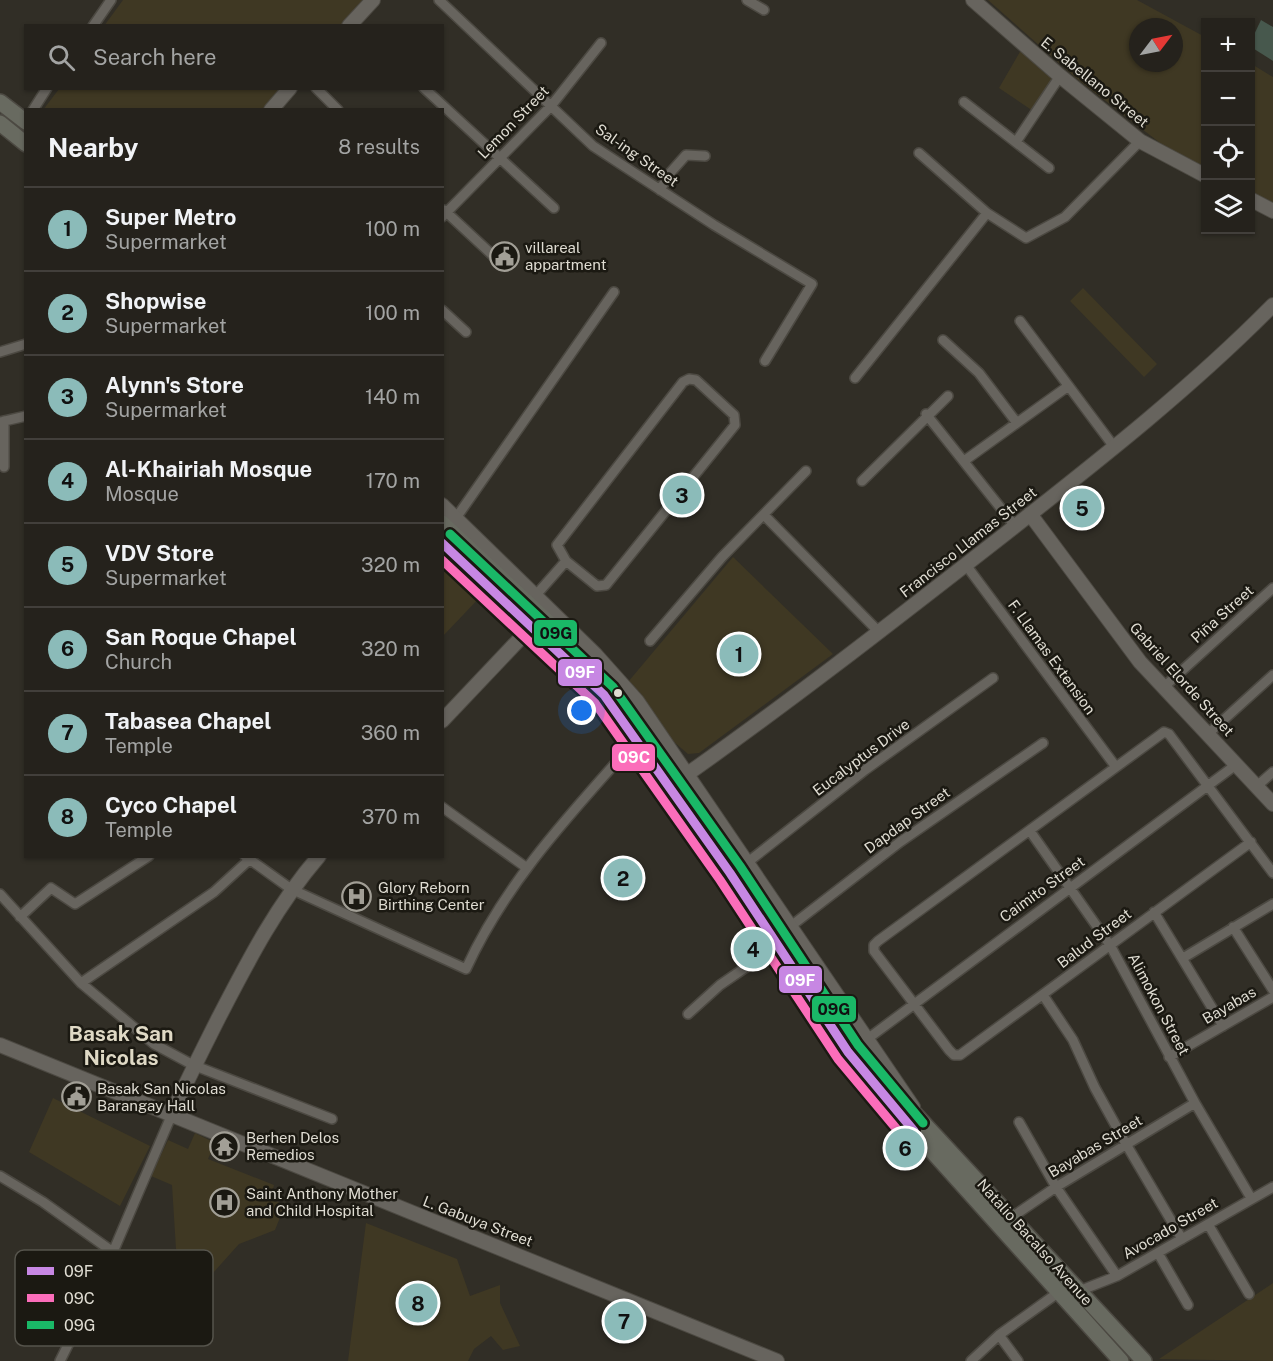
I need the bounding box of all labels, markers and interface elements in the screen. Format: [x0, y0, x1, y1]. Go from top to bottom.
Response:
north arrow [1129, 18, 1183, 72]
map controls [1201, 18, 1255, 234]
button: + [1201, 18, 1255, 72]
search box [24, 24, 444, 90]
street label: E. Sabellano Street [1038, 33, 1152, 131]
icon: search [45, 41, 78, 74]
text: Search here [93, 44, 217, 70]
button: − [1201, 72, 1255, 126]
street label: Lemon Street [474, 82, 552, 162]
street label: Sal-ing Street [592, 120, 682, 190]
button: locate [1201, 126, 1255, 180]
text: Nearby [48, 132, 138, 163]
text: 8 results [338, 135, 420, 159]
button: layers [1201, 180, 1255, 234]
text: Super Metro [105, 204, 237, 230]
text: 1 [63, 217, 72, 241]
text: 100 m [365, 217, 420, 241]
text: Supermarket [105, 230, 227, 254]
place label: villareal appartment [525, 239, 607, 273]
public building icon: villareal appartment [488, 240, 520, 272]
text: Shopwise [105, 288, 206, 314]
text: 2 [61, 301, 74, 325]
text: 100 m [365, 301, 420, 325]
text: Supermarket [105, 314, 227, 338]
text: Alynn's Store [105, 372, 244, 398]
text: 3 [61, 385, 74, 409]
text: 140 m [365, 385, 420, 409]
text: Supermarket [105, 398, 227, 422]
text: Al-Khairiah Mosque [105, 456, 312, 482]
text: 4 [61, 469, 74, 493]
text: 170 m [366, 469, 420, 493]
pin: 3 [662, 472, 702, 518]
text: Mosque [105, 482, 179, 506]
street label: Francisco Llamas Street [896, 483, 1040, 601]
pin: 5 [1062, 486, 1102, 530]
text: VDV Store [105, 540, 214, 566]
text: 5 [61, 553, 74, 577]
text: 320 m [361, 553, 420, 577]
text: Supermarket [105, 566, 227, 590]
street label: Piña Street [1187, 582, 1257, 646]
street label: F. Llamas Extension [1005, 597, 1099, 717]
line badge: 09G [533, 619, 578, 647]
street label: Gabriel Elorde Street [1127, 619, 1238, 739]
text: San Roque Chapel [105, 624, 297, 650]
text: 09G [540, 624, 572, 643]
pin: 1 [720, 632, 758, 676]
text: 6 [61, 637, 74, 661]
text: 320 m [361, 637, 420, 661]
text: Church [105, 650, 172, 674]
line badge: 09F [557, 658, 603, 687]
text: 09F [565, 663, 595, 682]
unlabelled marker [612, 687, 624, 699]
your location [567, 696, 596, 725]
text: Tabasea Chapel [105, 708, 271, 734]
street label: Eucalyptus Drive [809, 715, 913, 799]
text: 7 [61, 721, 74, 745]
text: 360 m [361, 721, 420, 745]
text: Temple [105, 734, 173, 758]
line badge: 09C [611, 743, 656, 772]
text: 09C [618, 748, 650, 767]
street label: Dapdap Street [861, 783, 953, 857]
text: Cyco Chapel [105, 792, 237, 818]
text: 8 [61, 805, 74, 829]
text: 370 m [362, 805, 420, 829]
text: Temple [105, 818, 173, 842]
street label: Caimito Street [996, 852, 1088, 925]
pin: 2 [604, 856, 642, 900]
place label: Glory Reborn Birthing Center [378, 879, 485, 913]
hospital icon: Glory Reborn Birthing Center [341, 880, 373, 912]
street label: Balud Street [1054, 905, 1134, 971]
pin: 4 [734, 926, 772, 972]
street label: Alimokon Street [1125, 950, 1193, 1058]
line badge: 09F [778, 965, 823, 994]
text: 09F [785, 971, 815, 990]
street label: Bayabas [1199, 983, 1259, 1027]
line badge: 09G [811, 995, 857, 1023]
text: 09G [818, 1000, 850, 1019]
district label: Basak San Nicolas [69, 1021, 173, 1070]
place label: Basak San Nicolas Barangay Hall [97, 1080, 226, 1114]
public building icon: Basak San Nicolas Barangay Hall [60, 1081, 92, 1113]
street label: Bayabas Street [1045, 1111, 1145, 1181]
pin: 6 [886, 1126, 924, 1170]
place label: Berhen Delos Remedios [246, 1129, 339, 1163]
temple icon: Berhen Delos Remedios [209, 1130, 241, 1162]
street label: Natalio Bacalso Avenue [974, 1175, 1096, 1309]
place label: Saint Anthony Mother and Child Hospital [246, 1185, 398, 1219]
hospital icon: Saint Anthony Mother and Child Hospital [209, 1186, 241, 1218]
street label: L. Gabuya Street [421, 1192, 535, 1250]
street label: Avocado Street [1120, 1194, 1221, 1262]
legend [15, 1250, 213, 1346]
text: 09F [64, 1262, 93, 1281]
pin: 8 [398, 1280, 438, 1326]
text: 09C [64, 1289, 95, 1308]
pin: 7 [604, 1298, 644, 1344]
text: 09G [64, 1316, 95, 1335]

